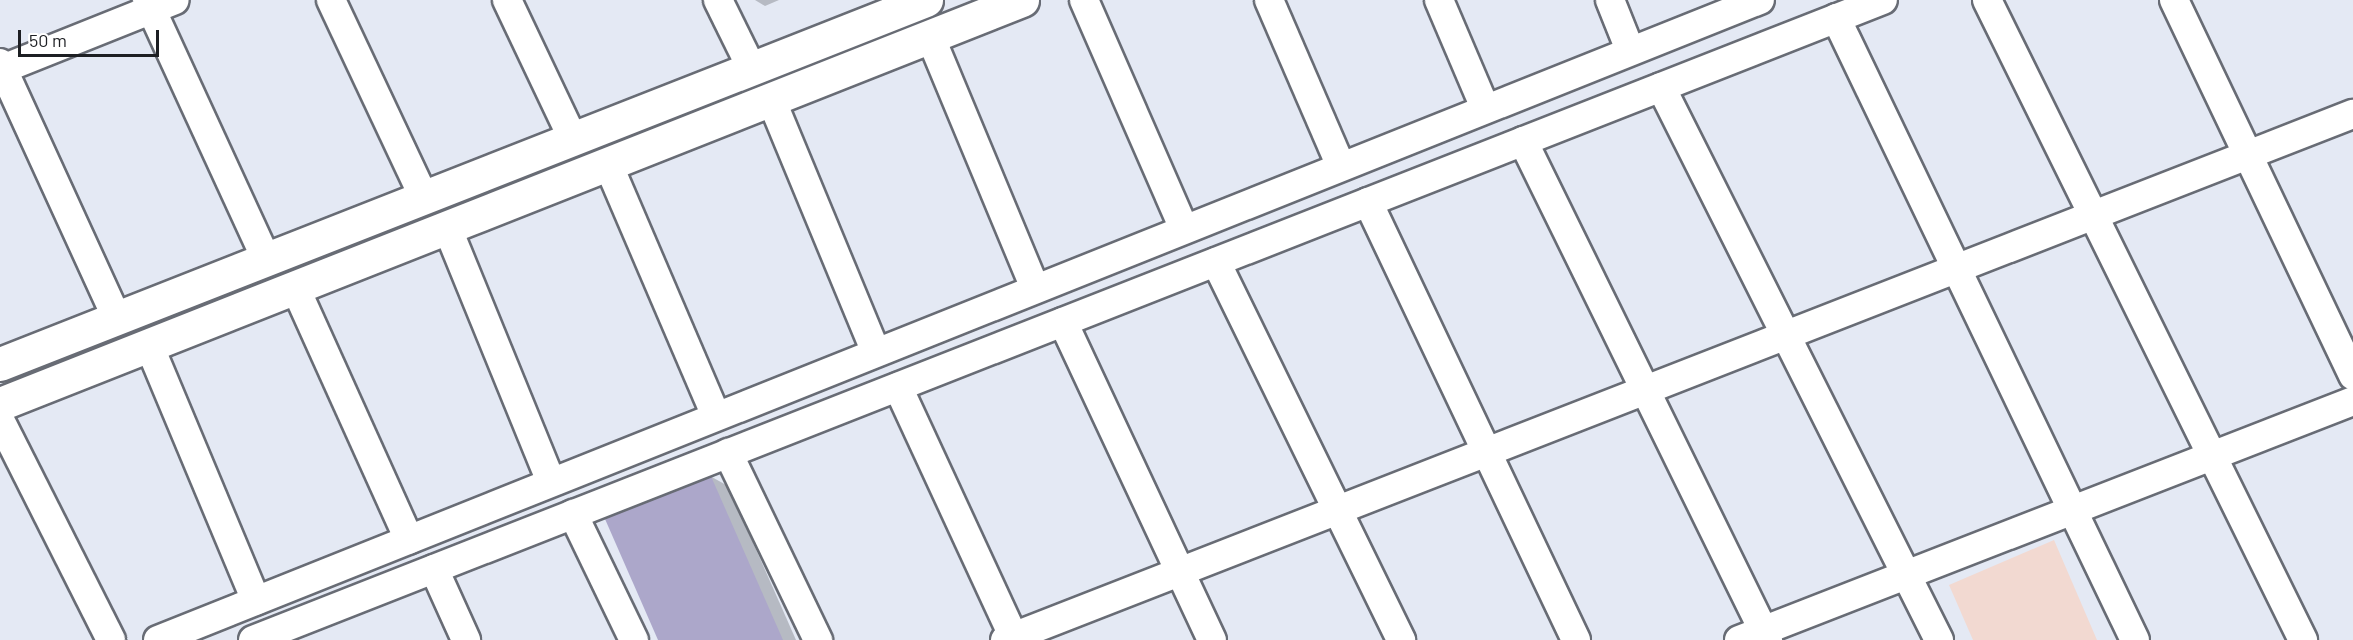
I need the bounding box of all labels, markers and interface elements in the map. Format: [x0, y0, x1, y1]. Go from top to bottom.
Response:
scale bar [21, 18, 162, 56]
text: 50 m [29, 29, 67, 51]

